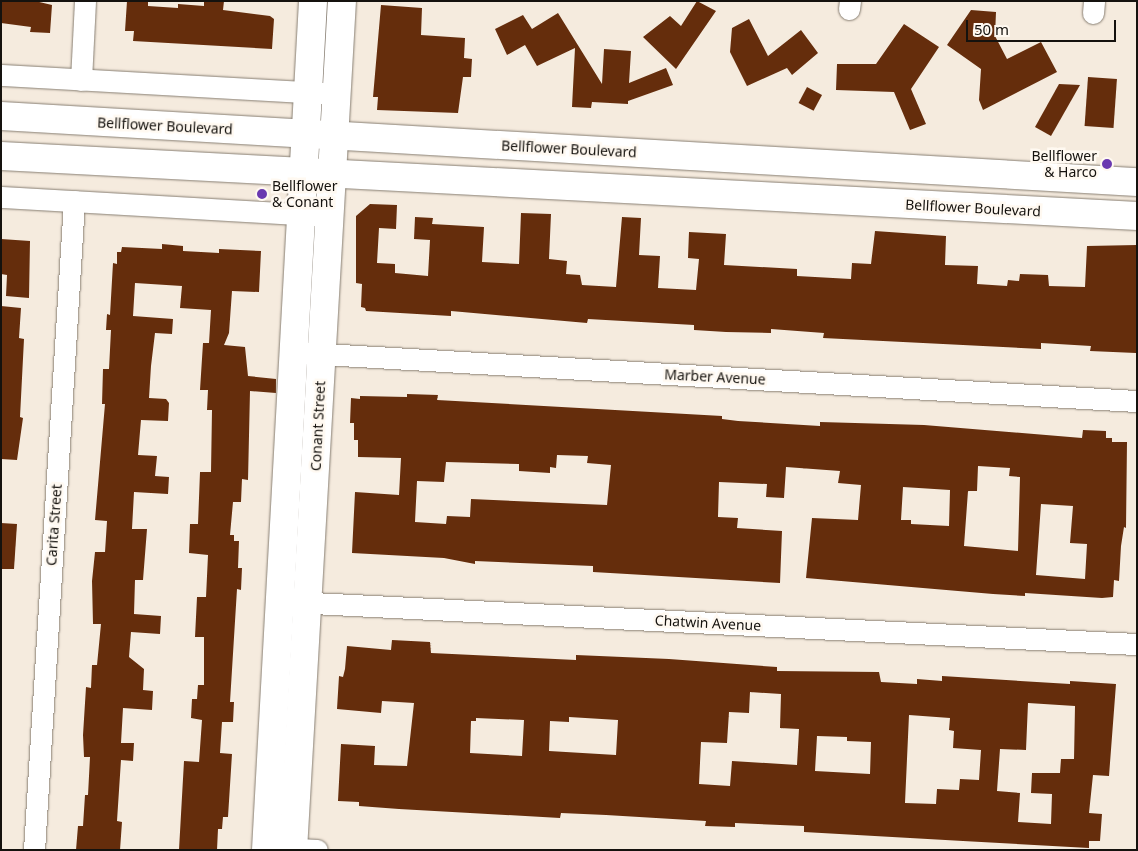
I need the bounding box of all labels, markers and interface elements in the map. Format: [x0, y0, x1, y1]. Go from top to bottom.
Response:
scale bar [968, 10, 1118, 42]
text: 50 m [974, 19, 1009, 39]
street label: Bellflower Boulevard [97, 114, 233, 138]
street label: Bellflower Boulevard [501, 137, 637, 161]
place label: Bellflower & Harco [1031, 148, 1097, 180]
marker: Bellflower & Harco [1101, 158, 1113, 170]
place label: Bellflower & Conant [272, 178, 338, 210]
marker: Bellflower & Conant [256, 188, 268, 200]
street label: Bellflower Boulevard [905, 196, 1041, 220]
street label: Marber Avenue [664, 366, 766, 388]
street label: Conant Street [307, 380, 329, 472]
street label: Carita Street [43, 484, 65, 566]
street label: Chatwin Avenue [654, 612, 762, 634]

